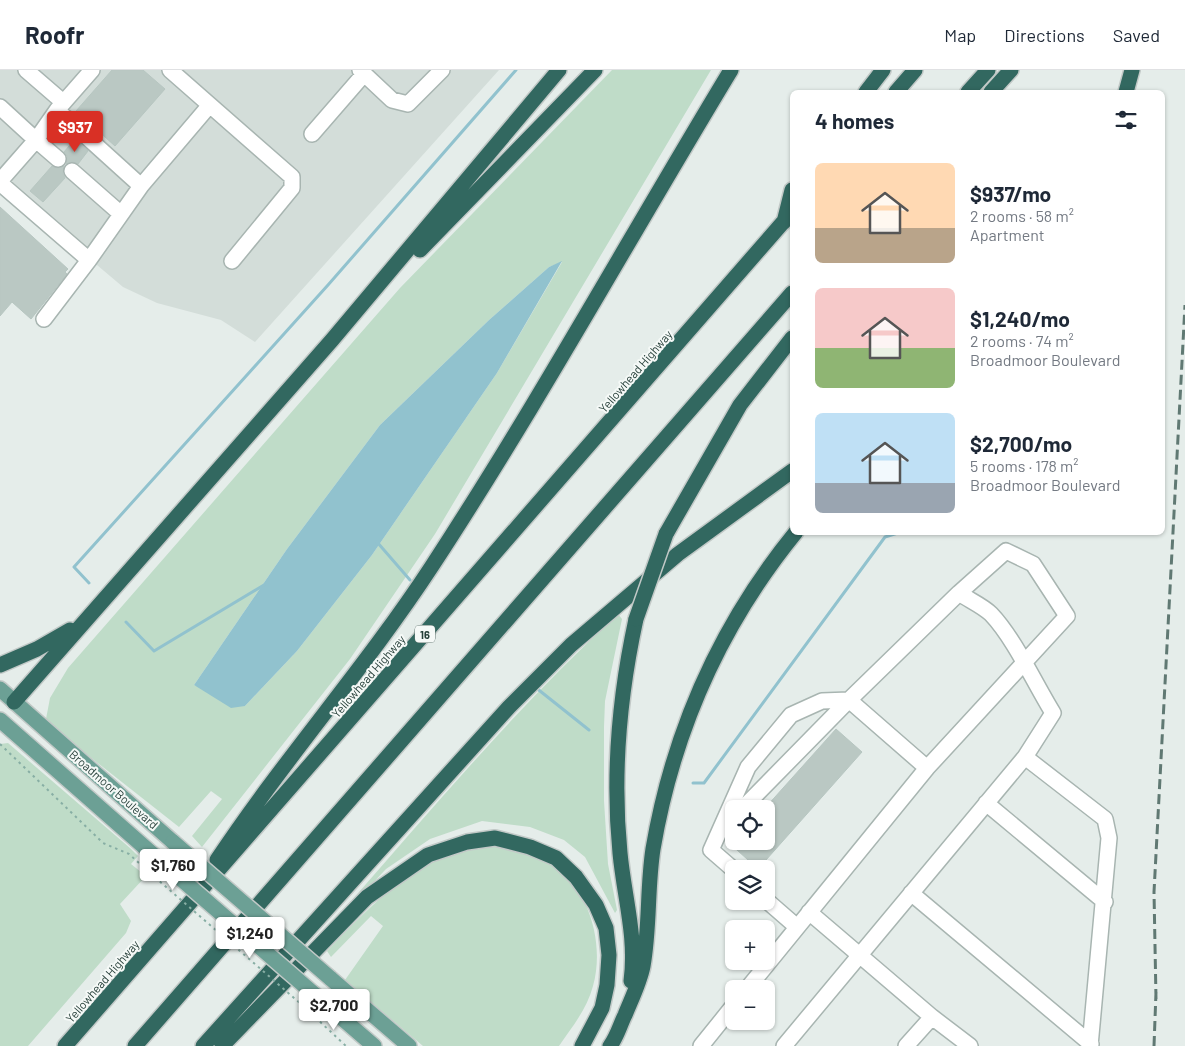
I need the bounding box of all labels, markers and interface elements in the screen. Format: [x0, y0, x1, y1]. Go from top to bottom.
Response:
text: Roofr [25, 20, 84, 49]
text: Map [944, 24, 976, 46]
text: Directions [1004, 24, 1085, 46]
text: Saved [1113, 24, 1160, 46]
icon: filters [1112, 106, 1140, 134]
text: 4 homes [815, 108, 894, 133]
pin: $937 [45, 111, 105, 153]
text: $937 [58, 117, 92, 136]
text: $937/mo [970, 181, 1051, 206]
icon: home [855, 183, 915, 243]
text: 2 rooms · 58 m² [970, 206, 1074, 225]
text: Apartment [970, 225, 1045, 244]
text: $1,240/mo [970, 306, 1070, 331]
icon: home [855, 308, 915, 368]
street label: Yellowhead Highway [595, 327, 675, 415]
text: 2 rooms · 74 m² [970, 331, 1074, 350]
text: Broadmoor Boulevard [970, 350, 1120, 369]
text: $2,700/mo [970, 431, 1072, 456]
icon: home [855, 433, 915, 493]
text: 5 rooms · 178 m² [970, 456, 1078, 475]
text: Broadmoor Boulevard [970, 475, 1120, 494]
road number: 16 [415, 626, 435, 642]
street label: Yellowhead Highway [328, 632, 408, 720]
street label: Broadmoor Boulevard [67, 747, 161, 831]
map controls [725, 800, 775, 1030]
button: locate [725, 800, 775, 850]
pin: $1,760 [132, 848, 214, 891]
text: $1,760 [151, 855, 195, 874]
button: layers [725, 860, 775, 910]
pin: $1,240 [209, 916, 291, 959]
button: + [725, 920, 775, 970]
text: $1,240 [227, 923, 273, 942]
street label: Yellowhead Highway [62, 937, 142, 1025]
button: − [725, 980, 775, 1030]
pin: $2,700 [293, 988, 375, 1031]
text: $2,700 [310, 995, 358, 1014]

